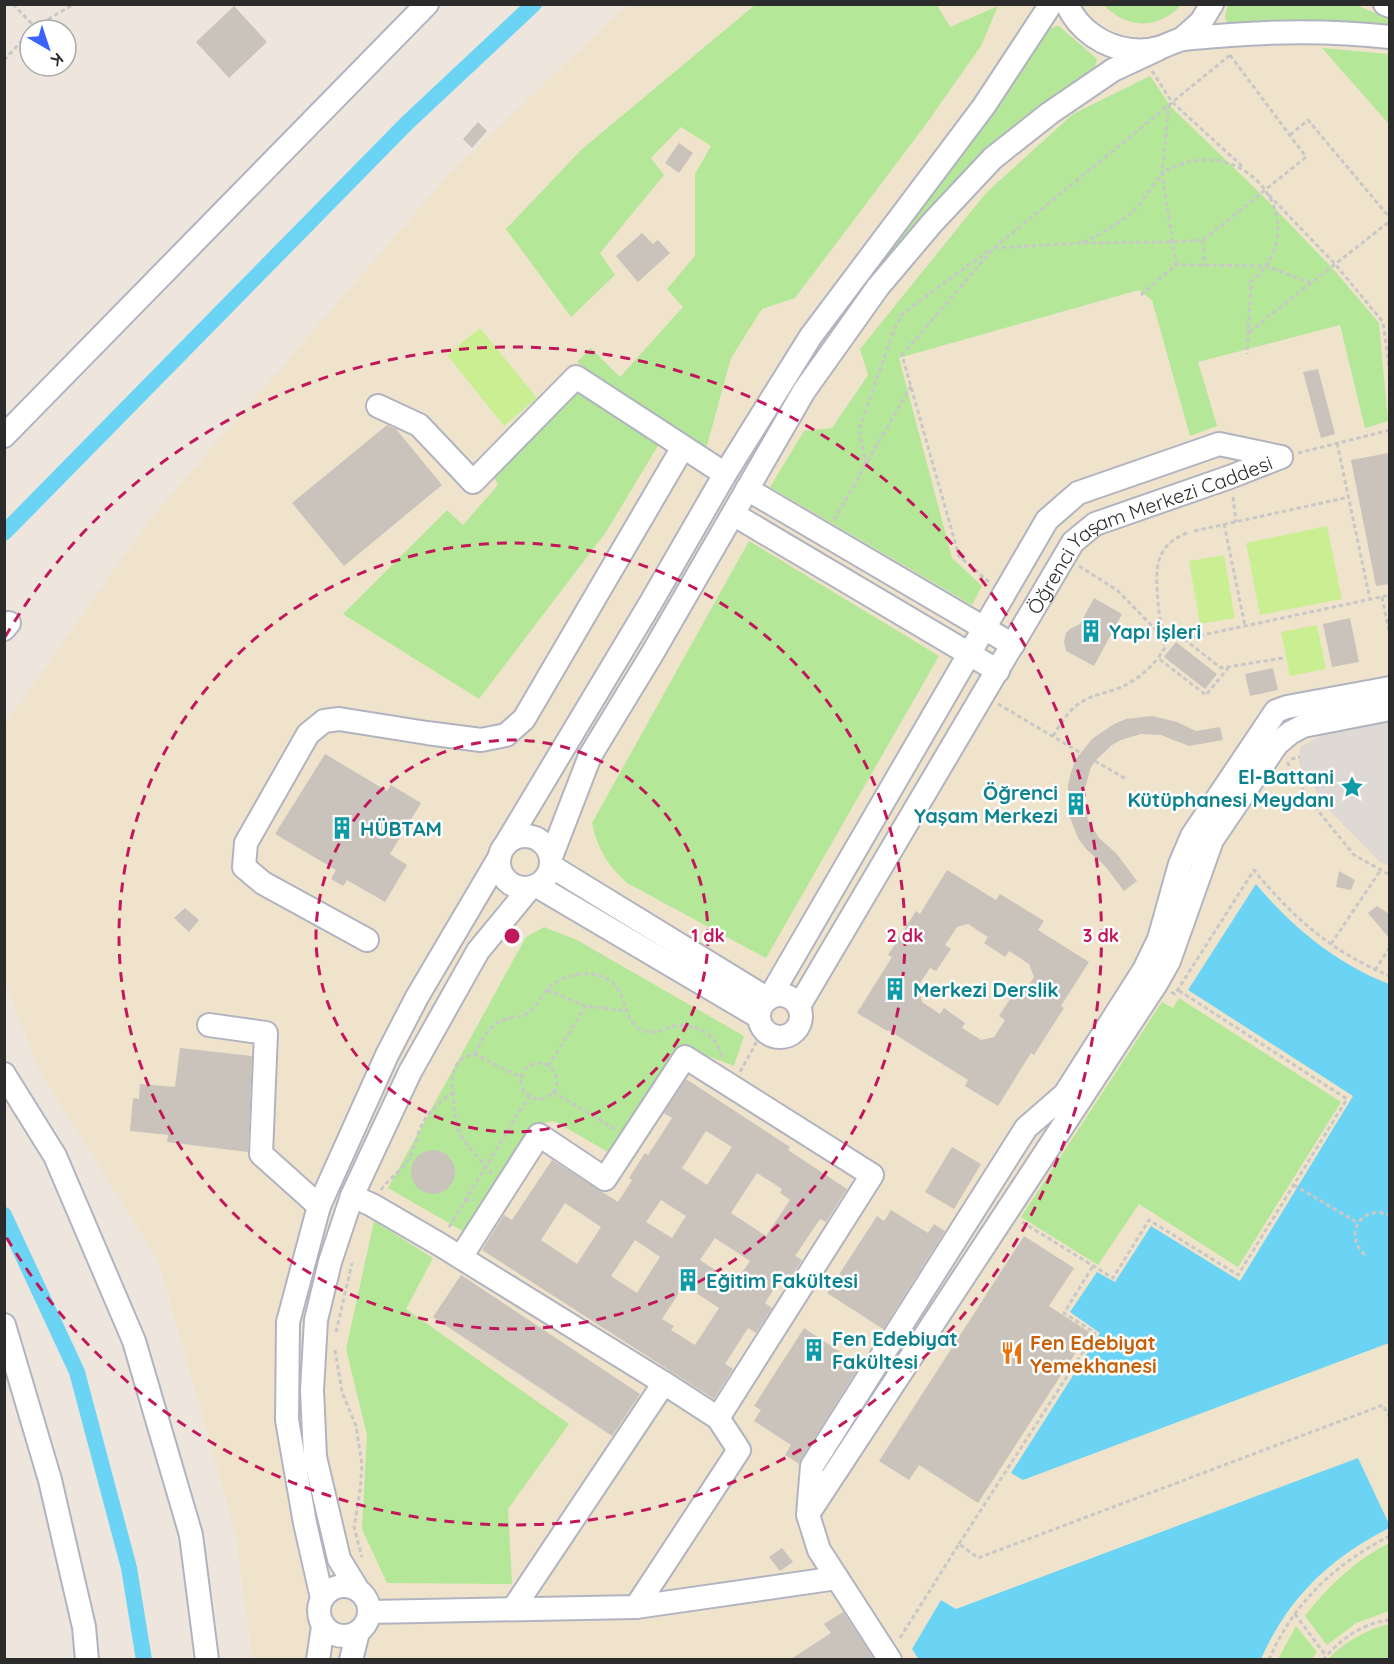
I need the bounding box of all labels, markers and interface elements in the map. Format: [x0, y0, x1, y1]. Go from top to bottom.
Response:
north arrow [18, 18, 78, 78]
text: K [47, 49, 68, 71]
street label: Öğrenci Yaşam Merkezi Caddesi [1021, 449, 1276, 618]
building icon: Yapı İşleri [1078, 618, 1104, 644]
place label: Yapı İşleri [1109, 619, 1201, 644]
place label: El-Battani Kütüphanesi Meydanı [1127, 764, 1334, 812]
place icon: El-Battani Kütüphanesi Meydanı [1339, 774, 1365, 800]
place label: Öğrenci Yaşam Merkezi [914, 780, 1058, 828]
building icon: Öğrenci Yaşam Merkezi [1063, 791, 1089, 817]
building icon: HÜBTAM [329, 815, 355, 841]
place label: HÜBTAM [360, 816, 442, 841]
text: 1 dk [691, 924, 725, 947]
text: 2 dk [887, 924, 923, 947]
text: 3 dk [1083, 924, 1119, 947]
centre of rings [502, 926, 522, 946]
building icon: Merkezi Derslik [882, 976, 908, 1002]
place label: Merkezi Derslik [913, 977, 1059, 1002]
building icon: Eğitim Fakültesi [675, 1267, 701, 1293]
place label: Eğitim Fakültesi [706, 1268, 858, 1293]
place label: Fen Edebiyat Fakültesi [832, 1326, 958, 1374]
place label: Fen Edebiyat Yemekhanesi [1030, 1330, 1157, 1378]
building icon: Fen Edebiyat Fakültesi [801, 1337, 827, 1363]
restaurant icon: Fen Edebiyat Yemekhanesi [999, 1340, 1025, 1366]

